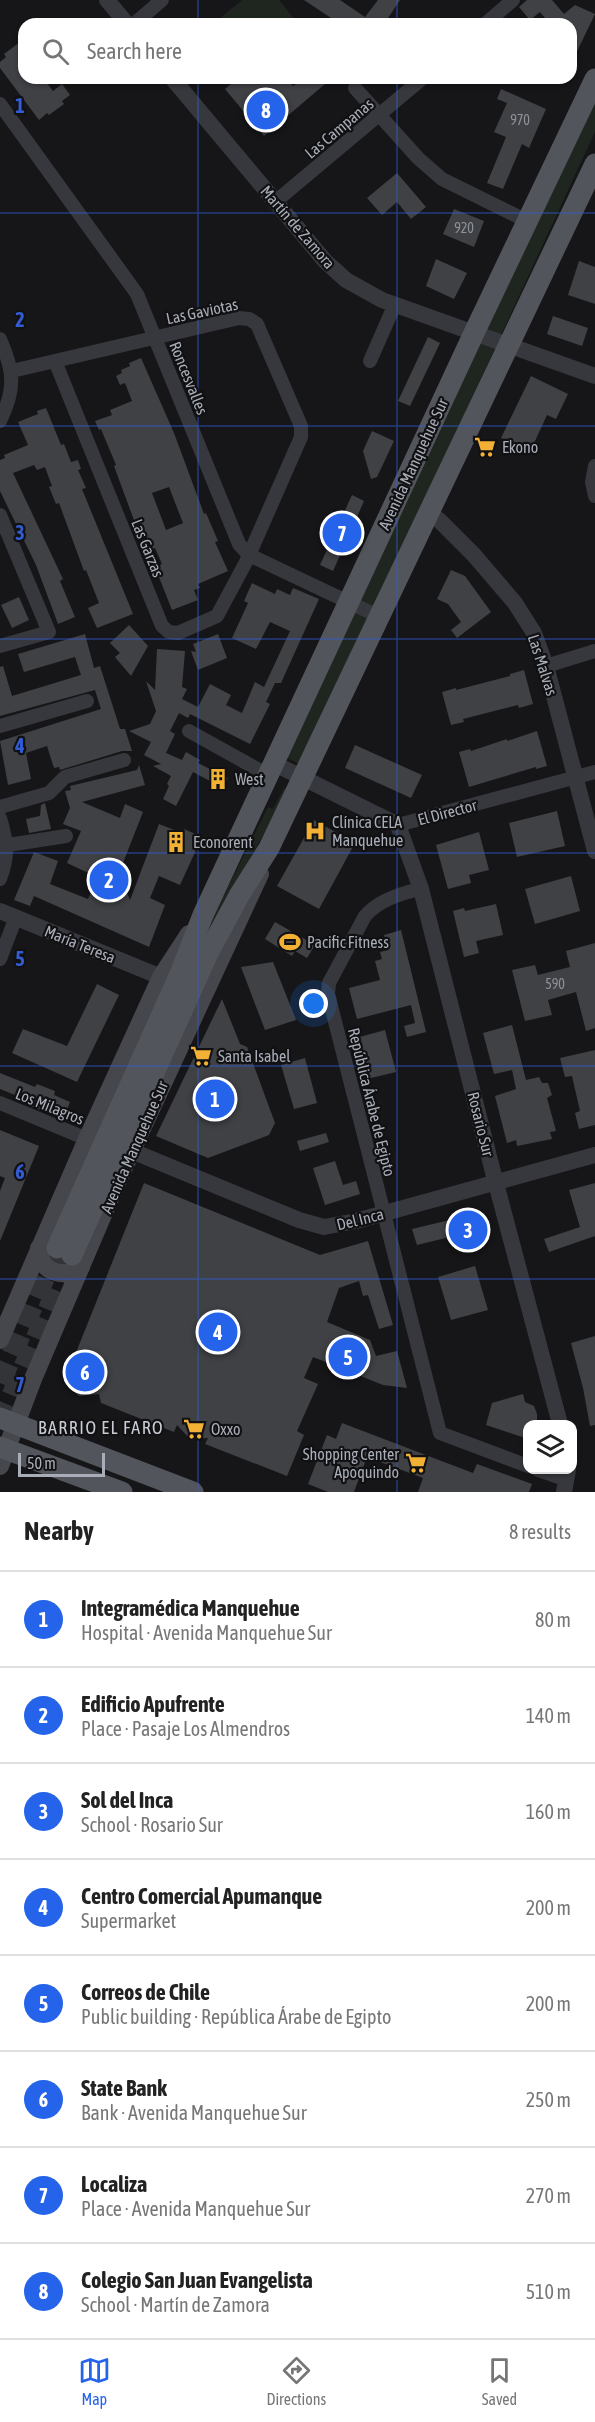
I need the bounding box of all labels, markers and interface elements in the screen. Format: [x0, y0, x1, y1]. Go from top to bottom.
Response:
search box [18, 18, 577, 84]
icon: search [39, 35, 72, 68]
text: Search here [87, 38, 182, 64]
pin: 8 [246, 88, 286, 132]
text: 1 [15, 94, 25, 117]
street label: Las Campanas [301, 94, 378, 163]
house number: 970 [510, 112, 530, 128]
street label: Martín de Zamora [257, 182, 339, 272]
house number: 920 [454, 220, 474, 236]
street label: Las Gaviotas [164, 295, 240, 327]
text: 2 [15, 308, 25, 331]
street label: Roncesvalles [166, 339, 212, 417]
street label: Avenida Manquehue Sur [375, 395, 452, 533]
supermarket icon: Ekono [473, 435, 497, 459]
place label: Ekono [502, 438, 538, 456]
pin: 7 [322, 510, 362, 556]
street label: Las Garzas [128, 516, 168, 580]
text: 3 [15, 521, 25, 544]
street label: Las Malvas [525, 632, 561, 698]
text: 4 [14, 734, 25, 757]
building icon: West [206, 767, 230, 791]
place label: West [235, 770, 264, 788]
street label: El Director [415, 795, 479, 829]
place label: Clínica CELA Manquehue [332, 813, 403, 850]
hospital icon: Clínica CELA Manquehue [303, 819, 327, 843]
building icon: Econorent [164, 830, 188, 854]
place label: Econorent [193, 833, 253, 851]
pin: 2 [90, 858, 128, 902]
street label: María Teresa [42, 922, 118, 966]
sports icon: Pacific Fitness [278, 930, 302, 954]
place label: Pacific Fitness [307, 933, 389, 951]
text: 5 [15, 947, 25, 970]
house number: 590 [545, 976, 565, 992]
your location [299, 989, 328, 1018]
street label: República Árabe de Egipto [344, 1026, 399, 1178]
supermarket icon: Santa Isabel [189, 1044, 213, 1068]
place label: Santa Isabel [218, 1047, 291, 1065]
pin: 1 [196, 1076, 234, 1122]
street label: Avenida Manquehue Sur [97, 1078, 172, 1216]
street label: Los Milagros [13, 1084, 87, 1129]
street label: Rosario Sur [464, 1090, 498, 1158]
text: 6 [15, 1160, 25, 1183]
street label: Del Inca [335, 1204, 385, 1234]
pin: 3 [448, 1208, 488, 1252]
pin: 4 [198, 1310, 238, 1354]
pin: 5 [328, 1334, 368, 1380]
pin: 6 [66, 1350, 104, 1394]
text: 7 [15, 1373, 25, 1396]
district label: BARRIO EL FARO [38, 1417, 164, 1438]
supermarket icon: Oxxo [182, 1417, 206, 1441]
place label: Oxxo [211, 1420, 241, 1438]
map controls [523, 1420, 577, 1474]
button: layers [523, 1420, 577, 1474]
place label: Shopping Center Apoquindo [303, 1445, 399, 1482]
scale bar [18, 1450, 105, 1478]
supermarket icon: Shopping Center Apoquindo [404, 1451, 428, 1475]
text: 50 m [27, 1454, 56, 1472]
text: Nearby [24, 1516, 94, 1546]
text: 8 results [509, 1520, 571, 1543]
text: Integramédica Manquehue [81, 1595, 300, 1621]
text: 1 [39, 1608, 48, 1631]
text: 80 m [535, 1608, 571, 1631]
text: Hospital · Avenida Manquehue Sur [81, 1621, 332, 1644]
text: Edificio Apufrente [81, 1691, 225, 1717]
text: 2 [39, 1704, 48, 1727]
text: 140 m [526, 1704, 571, 1727]
text: Place · Pasaje Los Almendros [81, 1717, 290, 1740]
text: Sol del Inca [81, 1787, 173, 1813]
text: 3 [39, 1800, 48, 1823]
text: 160 m [526, 1800, 571, 1823]
text: School · Rosario Sur [81, 1813, 223, 1836]
text: Centro Comercial Apumanque [81, 1883, 322, 1909]
text: 4 [39, 1896, 48, 1919]
text: 200 m [526, 1896, 571, 1919]
text: Supermarket [81, 1909, 176, 1932]
text: Correos de Chile [81, 1979, 210, 2005]
text: 5 [39, 1992, 48, 2015]
text: 200 m [526, 1992, 571, 2015]
text: Public building · República Árabe de Egipto [81, 2005, 391, 2028]
text: State Bank [81, 2075, 167, 2101]
text: 6 [39, 2088, 48, 2111]
text: 250 m [526, 2088, 571, 2111]
text: Bank · Avenida Manquehue Sur [81, 2101, 307, 2124]
text: Localiza [81, 2171, 147, 2197]
text: 7 [39, 2184, 48, 2207]
text: 270 m [526, 2184, 571, 2207]
text: Place · Avenida Manquehue Sur [81, 2197, 310, 2220]
text: Colegio San Juan Evangelista [81, 2267, 313, 2293]
text: 8 [39, 2280, 48, 2303]
text: 510 m [526, 2280, 571, 2303]
text: School · Martín de Zamora [81, 2293, 270, 2316]
tab: Map [78, 2354, 111, 2408]
tab: Directions [266, 2354, 326, 2408]
tab: Saved [482, 2354, 517, 2408]

